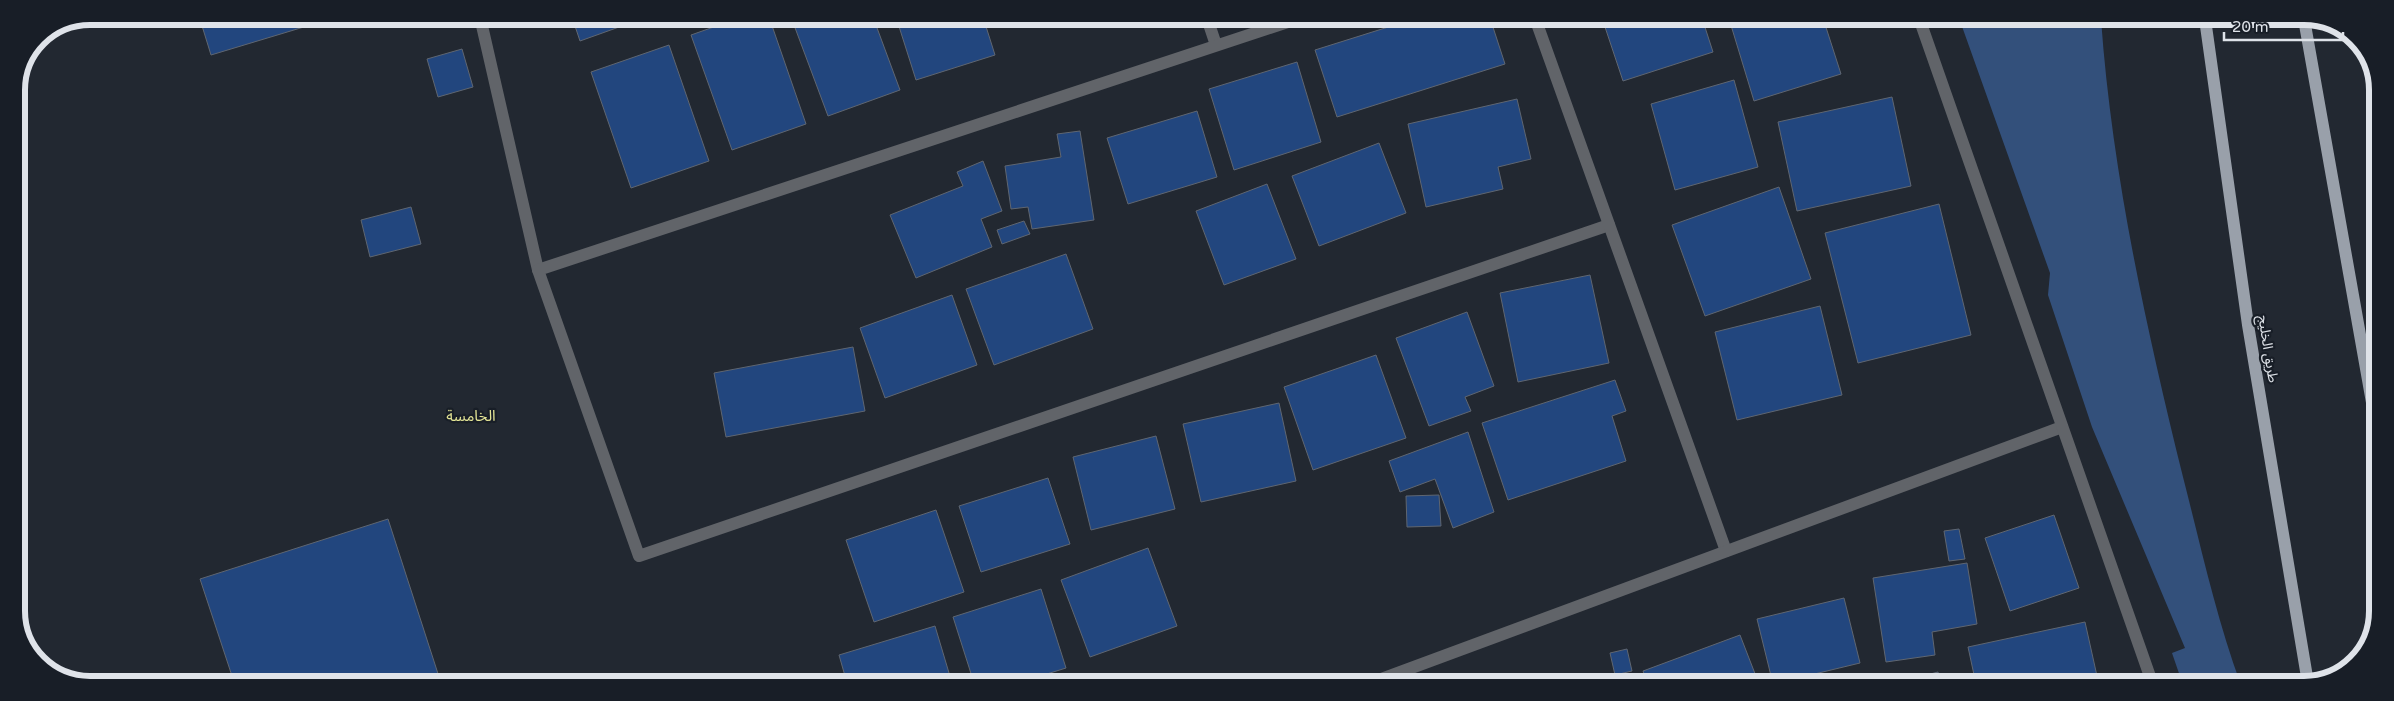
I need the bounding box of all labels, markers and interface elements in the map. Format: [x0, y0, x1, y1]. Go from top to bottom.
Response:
scale bar [2224, 10, 2343, 42]
text: 20 m [2232, 18, 2269, 36]
street label: طريق الخليج [2252, 314, 2282, 384]
district label: الخامسة [446, 407, 496, 425]

